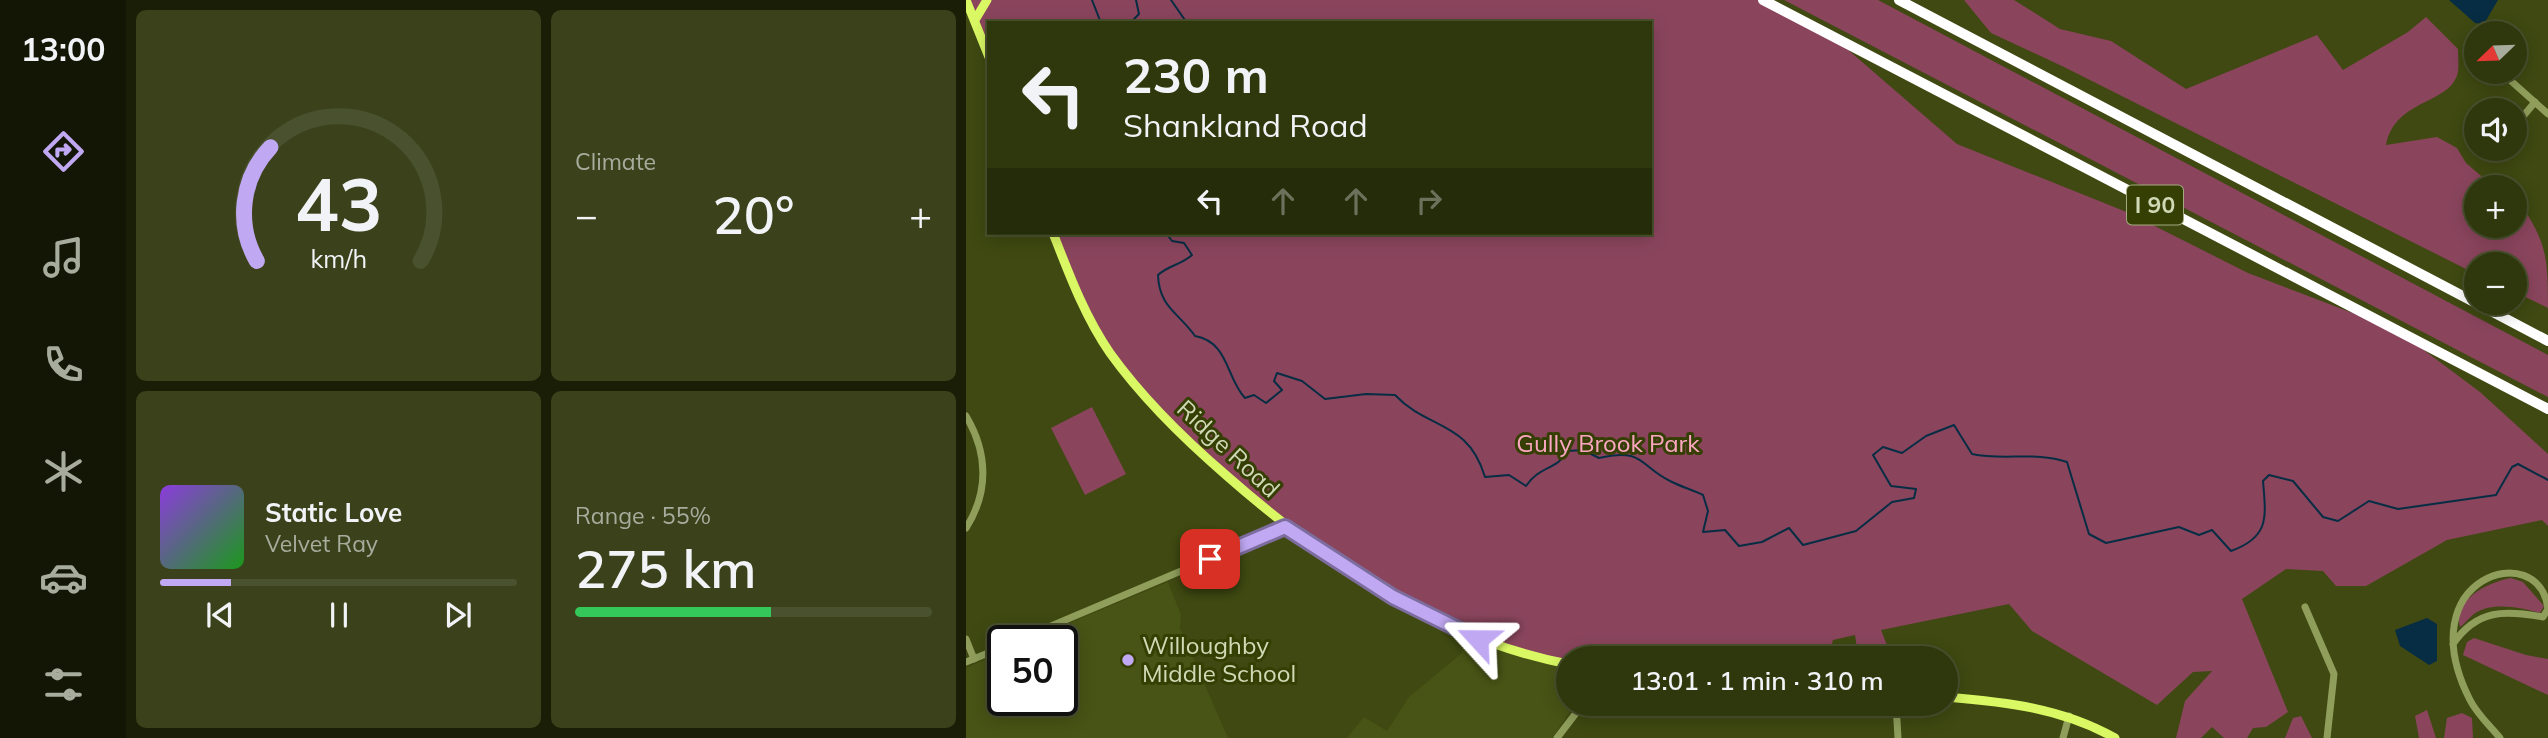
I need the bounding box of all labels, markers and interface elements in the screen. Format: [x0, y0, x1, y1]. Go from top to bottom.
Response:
north arrow [2464, 21, 2527, 84]
map controls [2464, 21, 2527, 315]
text: 13:00 [21, 29, 105, 69]
text: 230 m [1123, 44, 1269, 105]
icon: left [1008, 49, 1099, 140]
button: sound [2464, 98, 2527, 161]
text: Shankland Road [1123, 105, 1368, 145]
icon: directions [39, 127, 88, 176]
text: Climate [575, 147, 656, 176]
text: 43 [295, 159, 382, 250]
button: + [2464, 175, 2527, 238]
text: 20° [713, 182, 794, 247]
icon: left [1191, 182, 1229, 220]
icon: ahead [1264, 182, 1302, 220]
icon: ahead [1337, 182, 1375, 220]
icon: right [1410, 182, 1448, 220]
road number: I 90 [2127, 186, 2183, 224]
text: − [575, 191, 598, 239]
text: + [909, 191, 932, 239]
icon: music [39, 233, 88, 282]
text: km/h [310, 243, 367, 274]
button: − [2464, 252, 2527, 315]
icon: phone [39, 340, 88, 389]
street label: Ridge Road [1171, 393, 1286, 503]
park label: Gully Brook Park [1516, 428, 1700, 458]
icon: climate [39, 447, 88, 496]
text: Static Love [265, 496, 402, 529]
text: Range · 55% [575, 501, 711, 530]
text: Velvet Ray [265, 529, 378, 558]
pin [1180, 529, 1240, 589]
text: 275 km [575, 536, 756, 601]
icon: arrive [1191, 540, 1229, 578]
icon: car [39, 553, 88, 602]
icon: previous [201, 596, 239, 634]
icon: pause [320, 596, 358, 634]
icon: next [439, 596, 477, 634]
position arrow [1441, 602, 1515, 676]
speed limit sign: 50 [987, 625, 1078, 716]
place label: Willoughby Middle School [1142, 630, 1296, 688]
marker: Willoughby Middle School [1120, 652, 1136, 668]
icon: filters [39, 660, 88, 709]
text: 13:01 · 1 min · 310 m [1630, 664, 1884, 697]

